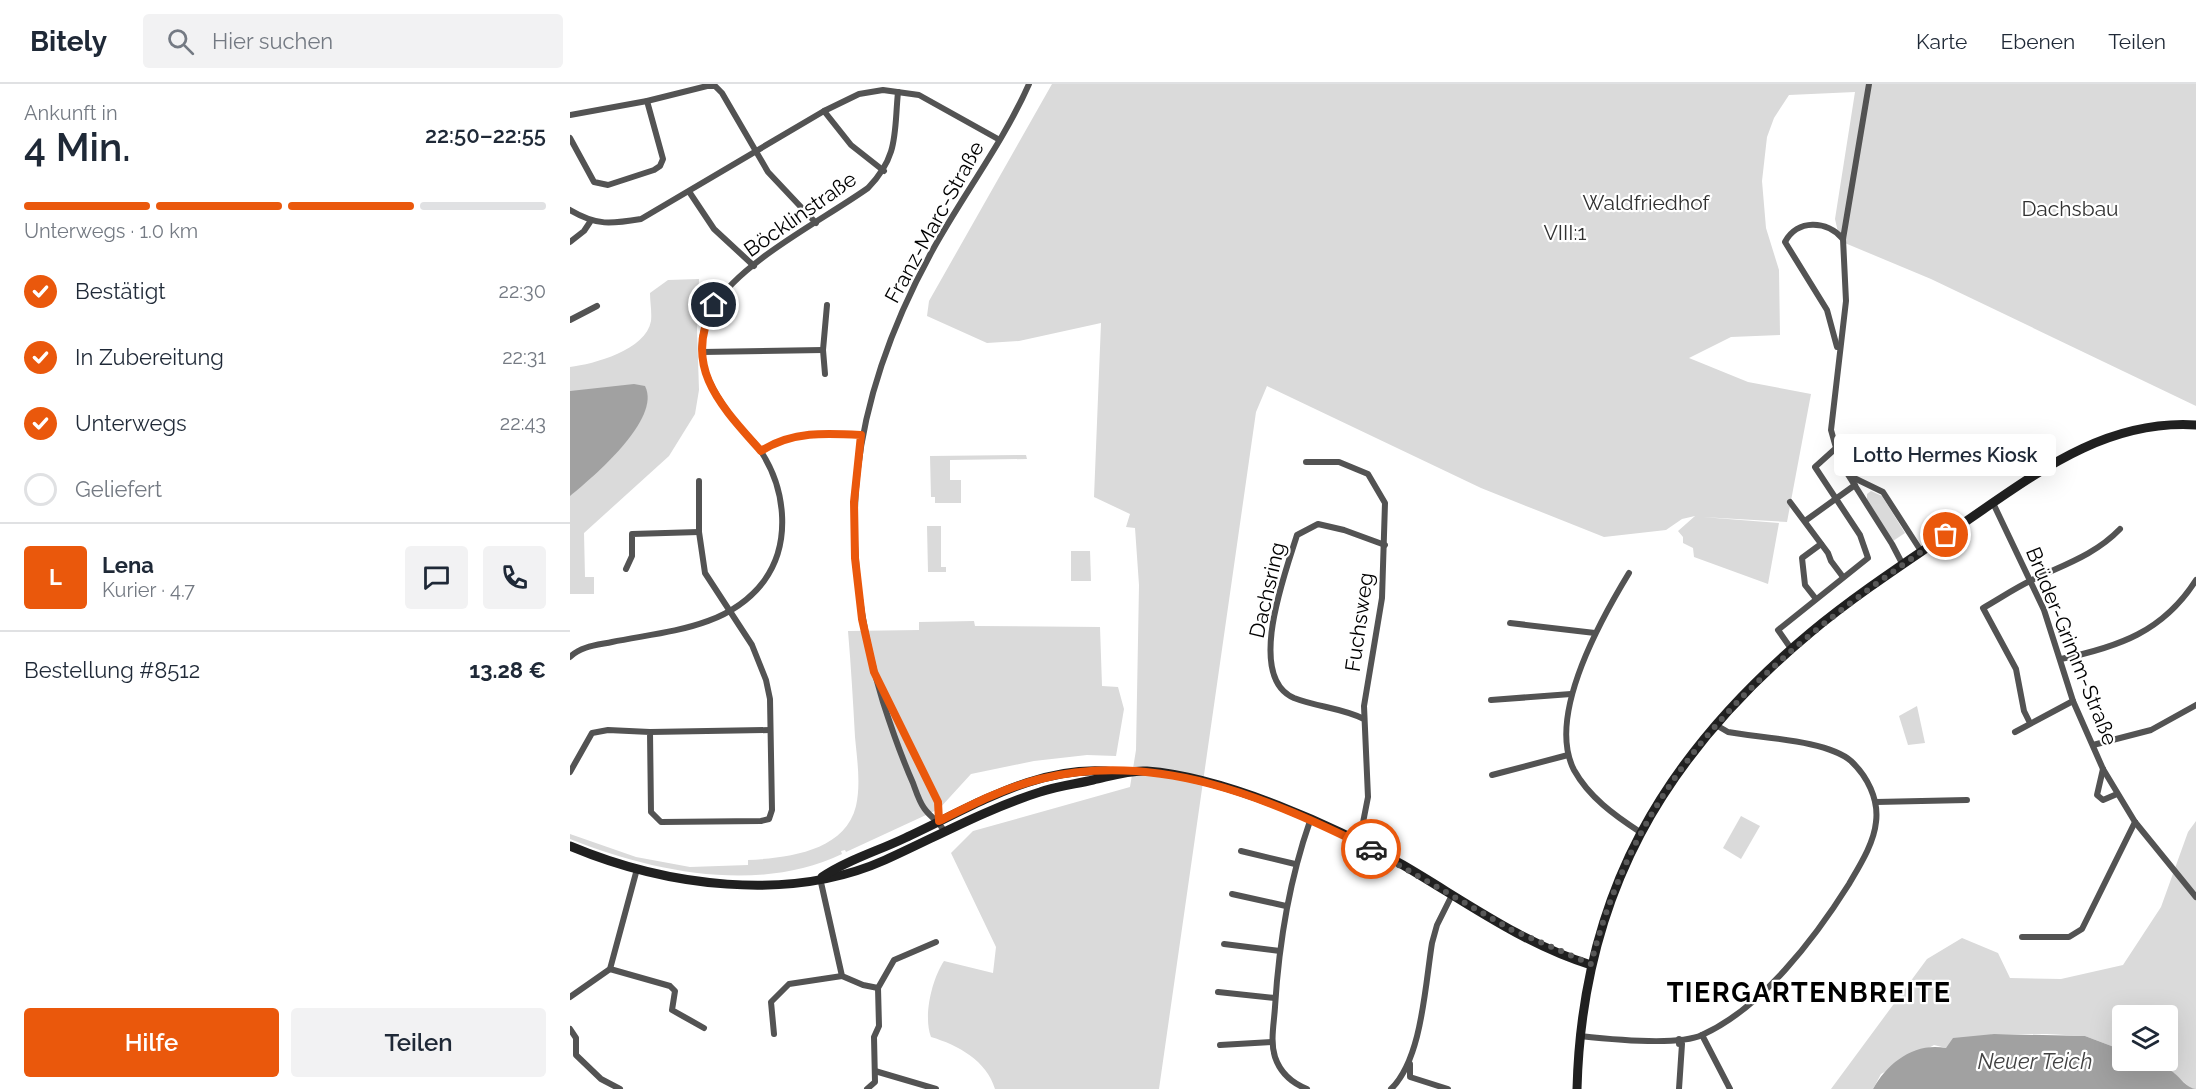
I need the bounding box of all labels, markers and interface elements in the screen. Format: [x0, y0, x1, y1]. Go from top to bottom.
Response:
search box [143, 14, 563, 68]
text: Bitely [30, 25, 107, 58]
icon: search [164, 25, 197, 58]
text: Hier suchen [212, 28, 333, 54]
text: Karte [1916, 29, 1967, 54]
text: Ebenen [2000, 29, 2075, 54]
text: Teilen [2108, 29, 2166, 54]
text: Ankunft in [24, 101, 118, 125]
text: 22:50–22:55 [425, 122, 546, 148]
text: 4 Min. [24, 124, 131, 170]
street label: Franz-Marc-Straße [879, 137, 989, 307]
street label: Böcklinstraße [739, 166, 861, 262]
park label: Waldfriedhof [1583, 190, 1710, 215]
park label: Dachsbau [2021, 196, 2119, 221]
text: Unterwegs · 1.0 km [24, 219, 198, 243]
park label: VIII:1 [1544, 220, 1586, 245]
icon: check [24, 275, 57, 308]
text: Bestätigt [75, 278, 166, 304]
text: 22:30 [498, 279, 546, 303]
pin [688, 279, 739, 330]
icon: home [697, 288, 730, 321]
icon: check [24, 341, 57, 374]
text: In Zubereitung [75, 344, 224, 370]
text: 22:31 [502, 345, 546, 369]
icon: check [24, 407, 57, 440]
text: Unterwegs [75, 410, 187, 436]
text: 22:43 [500, 411, 546, 435]
callout: Lotto Hermes Kiosk [1835, 433, 2057, 475]
text: Lotto Hermes Kiosk [1852, 443, 2038, 467]
text: Geliefert [75, 476, 162, 502]
pin [1920, 509, 1971, 560]
icon: bag [1929, 518, 1962, 551]
street label: Dachsring [1244, 540, 1290, 640]
street label: Brüder-Grimm-Straße [2021, 543, 2123, 749]
button: chat [405, 546, 468, 609]
button: phone [483, 546, 546, 609]
text: Lena [102, 552, 154, 578]
text: L [49, 564, 62, 590]
street label: Fuchsweg [1340, 571, 1378, 673]
text: Kurier · 4.7 [102, 578, 195, 602]
text: Bestellung #8512 [24, 657, 200, 683]
text: 13.28 € [469, 657, 546, 683]
courier [1341, 819, 1401, 879]
icon: car [1355, 833, 1388, 866]
district label: TIERGARTENBREITE [1667, 977, 1951, 1008]
map controls [2112, 1005, 2178, 1071]
button: layers [2112, 1005, 2178, 1071]
button: Hilfe [24, 1008, 279, 1077]
button: Teilen [291, 1008, 546, 1077]
water label: Neuer Teich [1978, 1048, 2092, 1074]

